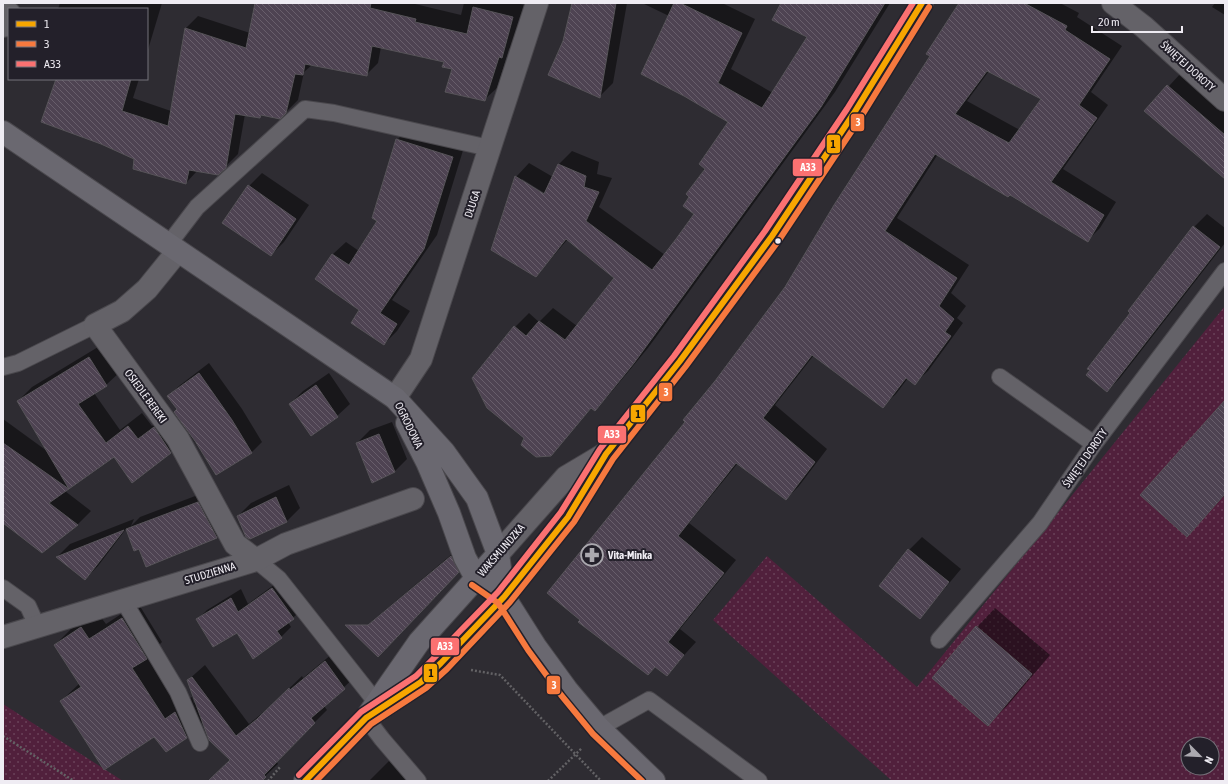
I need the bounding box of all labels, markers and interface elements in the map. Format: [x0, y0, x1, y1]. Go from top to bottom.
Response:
legend [8, 8, 148, 80]
scale bar [1092, 8, 1182, 34]
text: 20 m [1098, 15, 1120, 29]
text: 1 [44, 17, 50, 31]
text: 3 [44, 37, 50, 51]
street label: ŚWIĘTEJ DOROTY [1159, 39, 1218, 93]
text: A33 [44, 57, 61, 71]
line badge: 3 [850, 113, 865, 132]
text: 3 [855, 116, 861, 128]
line badge: 1 [826, 134, 841, 154]
text: 1 [830, 138, 836, 150]
line badge: A33 [792, 158, 823, 177]
text: A33 [799, 161, 816, 173]
street label: DŁUGA [462, 188, 482, 219]
unlabelled marker [773, 236, 783, 246]
street label: OSIEDLE BEREKI [123, 367, 169, 425]
line badge: 3 [658, 382, 673, 402]
text: 3 [663, 386, 669, 398]
street label: OGRODOWA [393, 400, 426, 451]
line badge: 1 [630, 404, 646, 423]
text: 1 [635, 408, 641, 420]
line badge: A33 [597, 425, 627, 444]
street label: ŚWIĘTEJ DOROTY [1060, 426, 1110, 490]
text: A33 [603, 428, 620, 440]
street label: WAKSMUNDZKA [475, 521, 527, 579]
pharmacy icon: Vita-Minka [579, 542, 605, 568]
place label: Vita-Minka [607, 549, 652, 561]
street label: STUDZIENNA [183, 559, 238, 586]
line badge: A33 [430, 637, 460, 656]
text: A33 [436, 640, 453, 652]
line badge: 1 [423, 663, 438, 683]
text: 1 [428, 667, 434, 679]
line badge: 3 [546, 675, 561, 695]
text: 3 [551, 679, 557, 691]
north arrow [1180, 736, 1220, 776]
text: N [1202, 755, 1216, 765]

